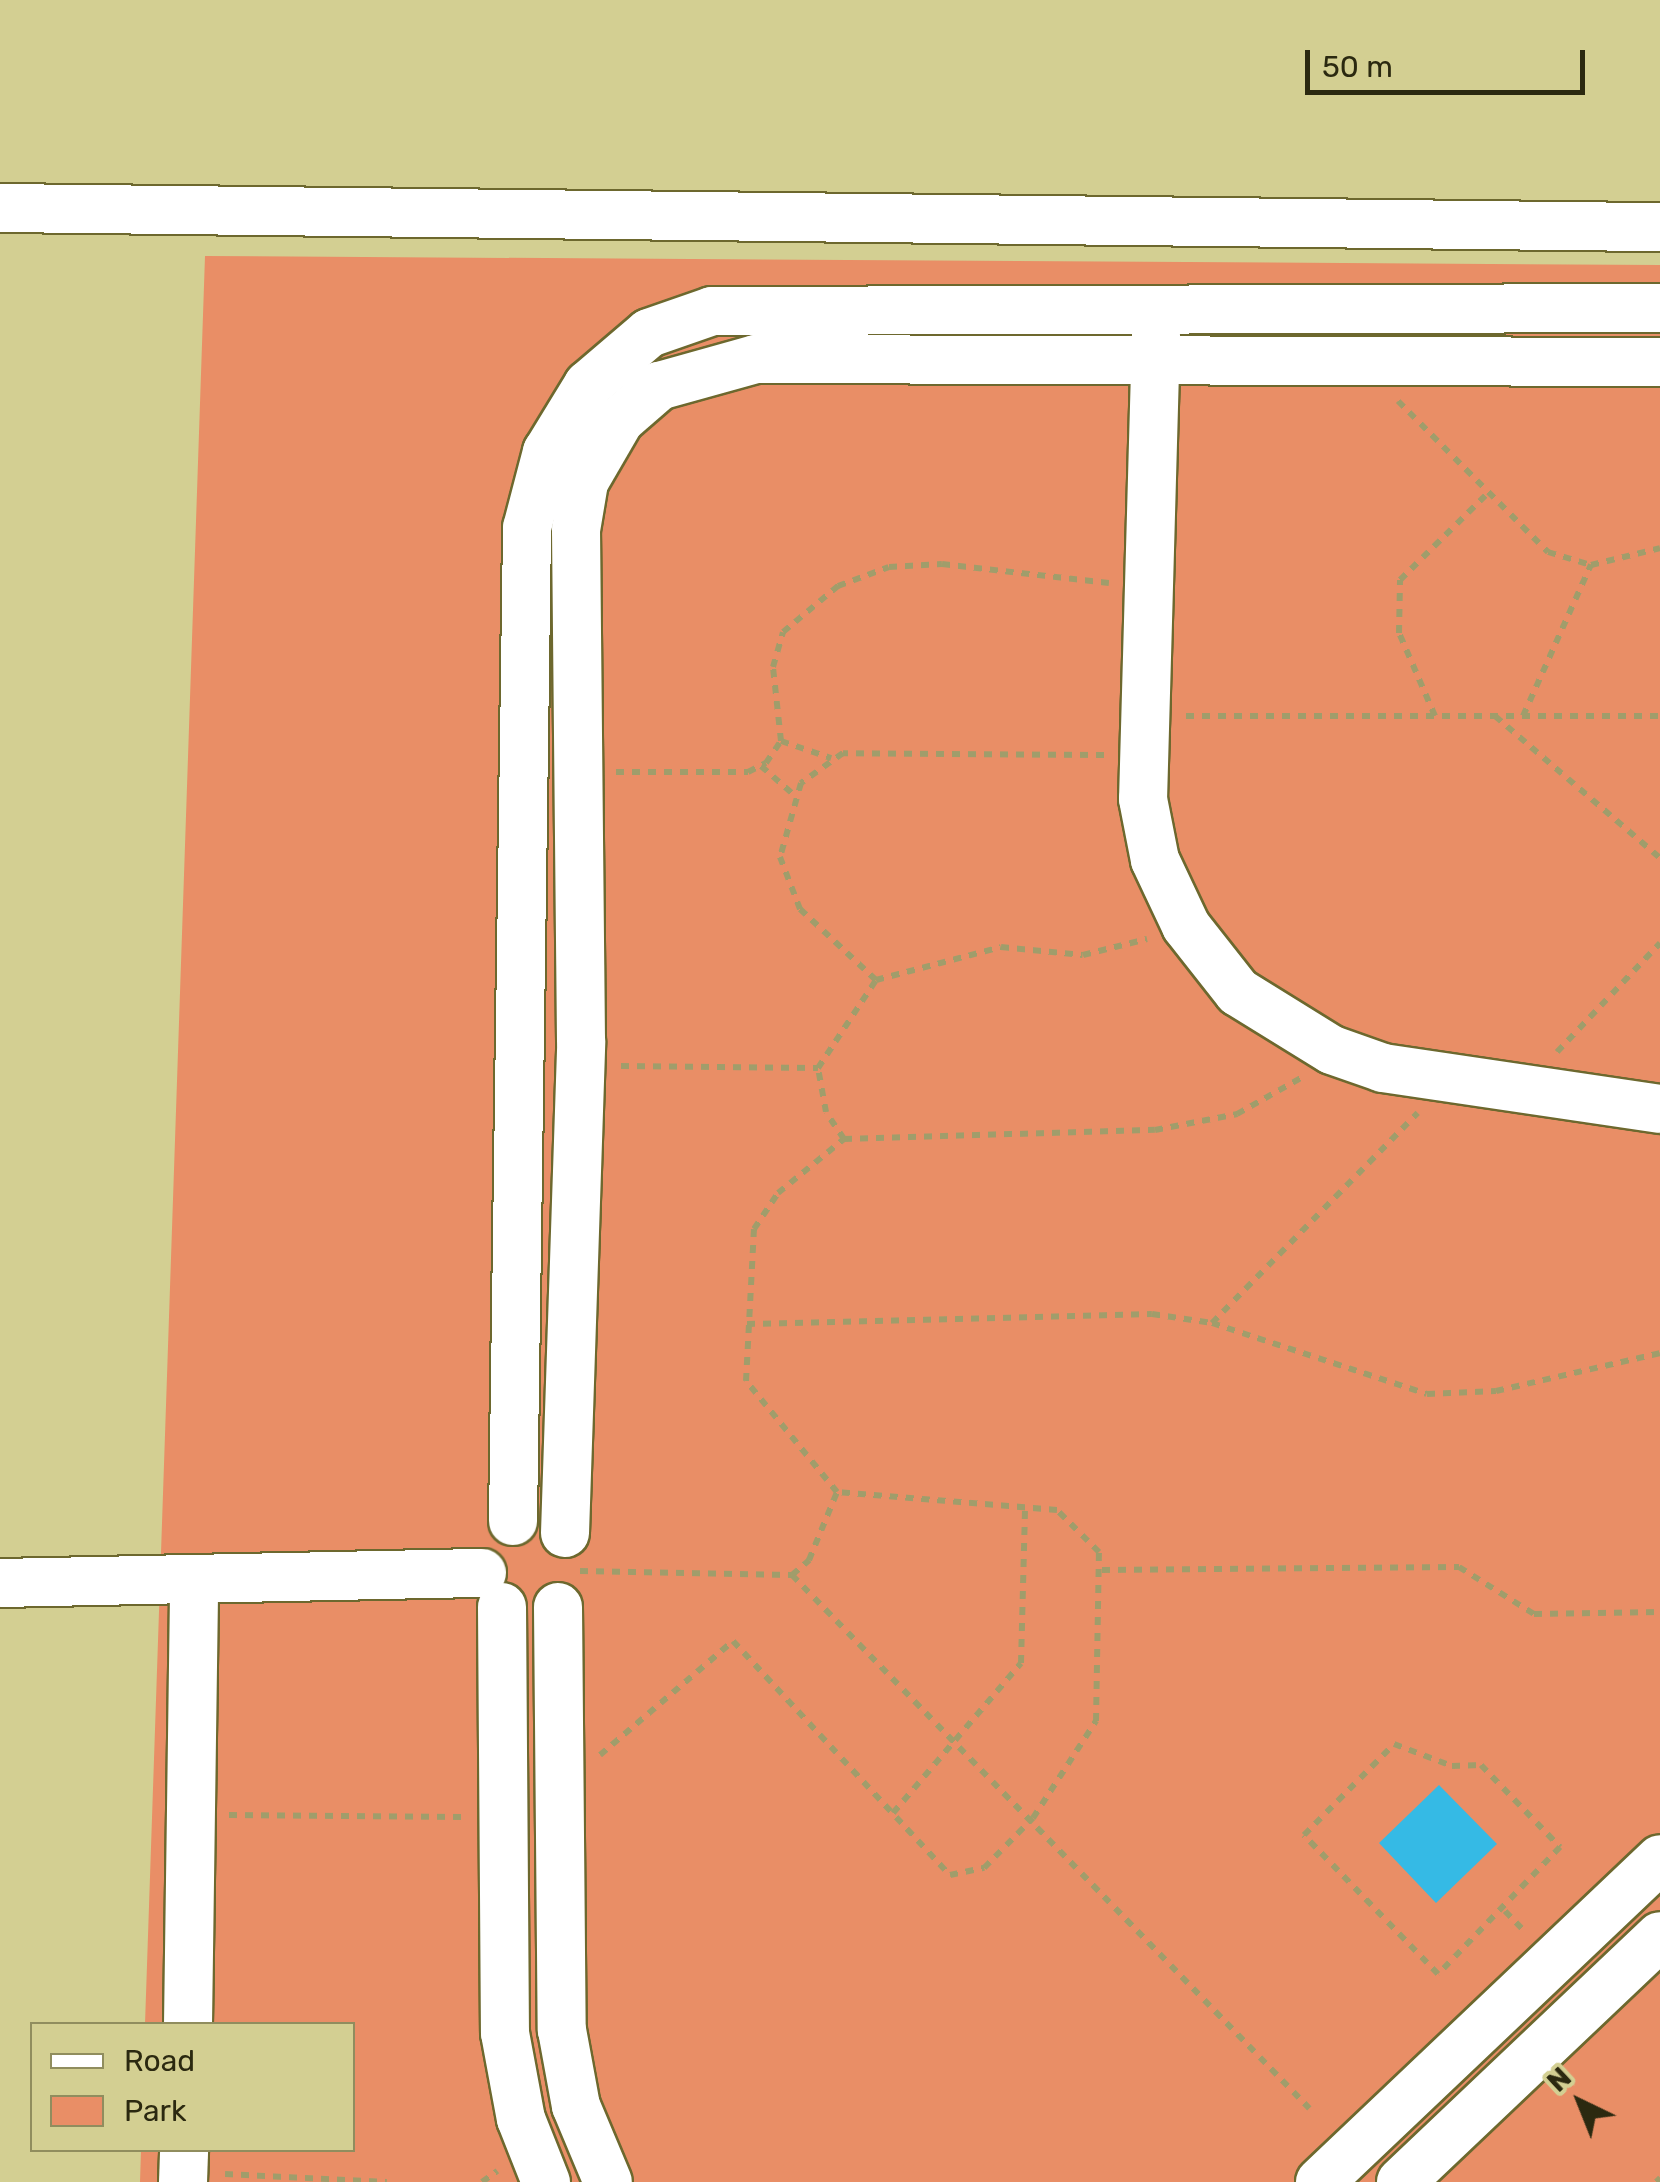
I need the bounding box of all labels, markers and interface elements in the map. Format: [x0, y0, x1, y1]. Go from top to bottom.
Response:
scale bar [1310, 30, 1590, 92]
text: 50 m [1322, 49, 1393, 85]
legend [30, 2022, 355, 2152]
text: Road [124, 2043, 195, 2079]
north arrow [1530, 2052, 1630, 2152]
text: N [1541, 2061, 1578, 2099]
text: Park [124, 2093, 186, 2129]

